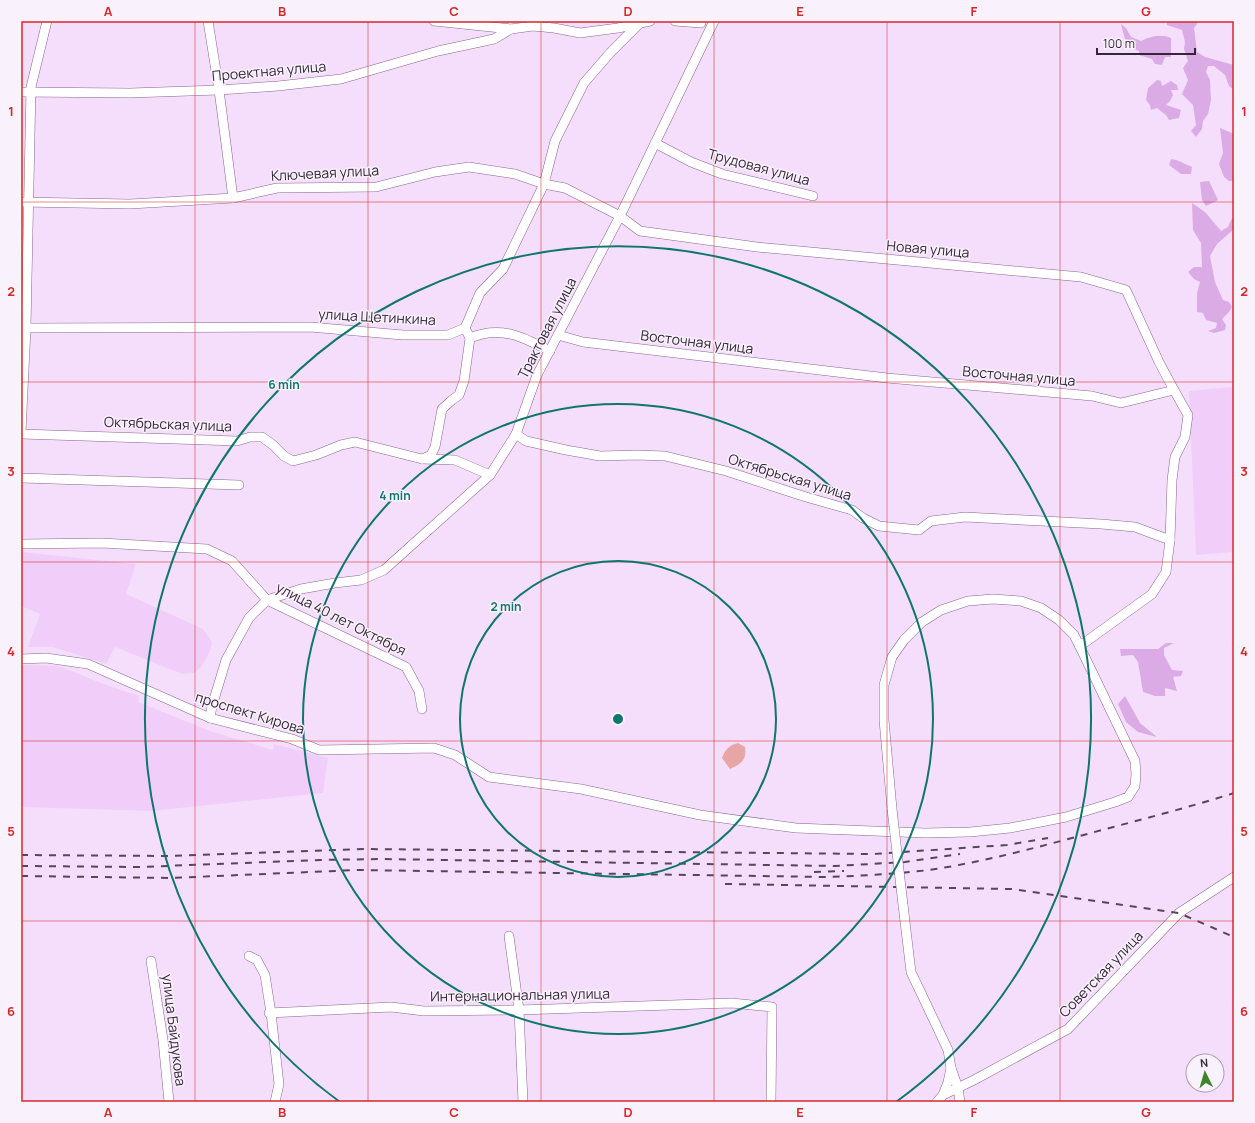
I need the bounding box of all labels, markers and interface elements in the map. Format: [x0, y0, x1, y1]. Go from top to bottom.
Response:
text: A [104, 2, 113, 20]
text: B [278, 2, 286, 20]
text: C [449, 2, 459, 20]
text: D [623, 2, 633, 20]
text: E [796, 2, 804, 20]
text: F [971, 2, 978, 20]
text: G [1141, 2, 1151, 20]
scale bar [1097, 30, 1195, 56]
text: 100 m [1103, 35, 1135, 52]
street label: Проектная улица [211, 56, 327, 85]
text: 1 [8, 102, 14, 120]
text: 1 [1241, 102, 1247, 120]
street label: Трудовая улица [706, 144, 812, 189]
street label: Ключевая улица [271, 160, 379, 185]
street label: Новая улица [886, 235, 970, 262]
street label: Трактовая улица [513, 274, 580, 382]
text: 2 [7, 282, 15, 300]
text: 2 [1240, 282, 1248, 300]
street label: улица Щетинкина [318, 304, 436, 329]
street label: Восточная улица [640, 325, 755, 358]
street label: Восточная улица [962, 361, 1076, 390]
text: 6 min [268, 376, 300, 393]
street label: Октябрьская улица [104, 412, 232, 435]
street label: Октябрьская улица [726, 449, 854, 504]
text: 3 [7, 462, 15, 480]
text: 3 [1240, 462, 1248, 480]
text: 4 min [379, 487, 411, 504]
street label: улица 40 лет Октября [273, 577, 410, 660]
text: 2 min [490, 598, 522, 615]
text: 4 [7, 642, 15, 660]
text: 4 [1240, 642, 1248, 660]
street label: проспект Кирова [193, 687, 307, 738]
centre of rings [611, 712, 625, 726]
text: 5 [7, 822, 15, 840]
text: 5 [1240, 822, 1248, 840]
street label: Советская улица [1054, 926, 1147, 1021]
street label: улица Байдукова [158, 973, 191, 1087]
street label: Интернациональная улица [430, 983, 610, 1006]
text: 6 [7, 1002, 15, 1020]
text: 6 [1240, 1002, 1248, 1020]
north arrow [1185, 1053, 1225, 1093]
text: N [1199, 1055, 1209, 1070]
text: A [104, 1103, 113, 1121]
text: B [278, 1103, 286, 1121]
text: C [449, 1103, 459, 1121]
text: D [623, 1103, 633, 1121]
text: E [796, 1103, 804, 1121]
text: F [971, 1103, 978, 1121]
text: G [1141, 1103, 1151, 1121]

